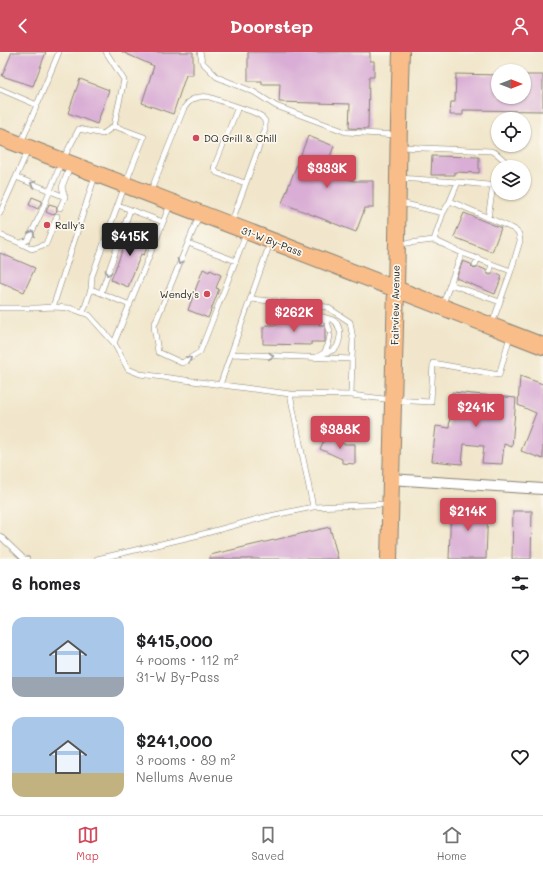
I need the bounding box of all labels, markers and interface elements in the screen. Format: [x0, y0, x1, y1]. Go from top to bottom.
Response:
text: Doorstep [230, 14, 313, 38]
icon: back [12, 15, 34, 37]
icon: person [509, 15, 531, 37]
north arrow [491, 64, 531, 104]
map controls [491, 64, 531, 200]
button: locate [491, 112, 531, 152]
place label: DQ Grill & Chill [204, 131, 277, 145]
marker: DQ Grill & Chill [191, 133, 201, 143]
pin: $333K [299, 155, 355, 189]
text: $333K [307, 159, 347, 176]
button: layers [491, 160, 531, 200]
one-way arrow [29, 181, 37, 189]
place label: Rally's [55, 218, 85, 232]
marker: Rally's [42, 220, 52, 230]
pin: $415K [102, 223, 158, 257]
street label: 31-W By-Pass [240, 223, 305, 259]
text: $415K [111, 227, 149, 244]
one-way arrow [27, 229, 35, 237]
one-way arrow [177, 259, 185, 266]
street label: Fairview Avenue [387, 265, 403, 345]
one-way arrow [104, 270, 112, 277]
place label: Wendy's [160, 287, 199, 301]
marker: Wendy's [202, 289, 212, 299]
pin: $262K [266, 299, 322, 333]
text: $262K [275, 303, 314, 320]
one-way arrow [268, 352, 274, 360]
one-way arrow [185, 356, 192, 363]
pin: $241K [448, 394, 504, 428]
text: $241K [457, 398, 495, 415]
pin: $388K [312, 416, 368, 450]
text: $388K [320, 420, 360, 437]
pin: $214K [440, 498, 496, 532]
text: $214K [449, 502, 487, 519]
text: 6 homes [12, 572, 81, 594]
icon: filters [509, 572, 531, 594]
text: $415,000 [136, 629, 213, 651]
icon: home [44, 633, 92, 681]
icon: heart [509, 646, 531, 668]
text: 4 rooms · 112 m² [136, 651, 239, 668]
text: 31-W By-Pass [136, 668, 220, 685]
text: $241,000 [136, 729, 212, 751]
icon: home [44, 733, 92, 781]
icon: heart [509, 746, 531, 768]
text: 3 rooms · 89 m² [136, 751, 235, 768]
text: Nellums Avenue [136, 768, 233, 785]
tab: Map [76, 824, 99, 863]
tab: Saved [251, 824, 284, 863]
tab: Home [437, 824, 467, 863]

